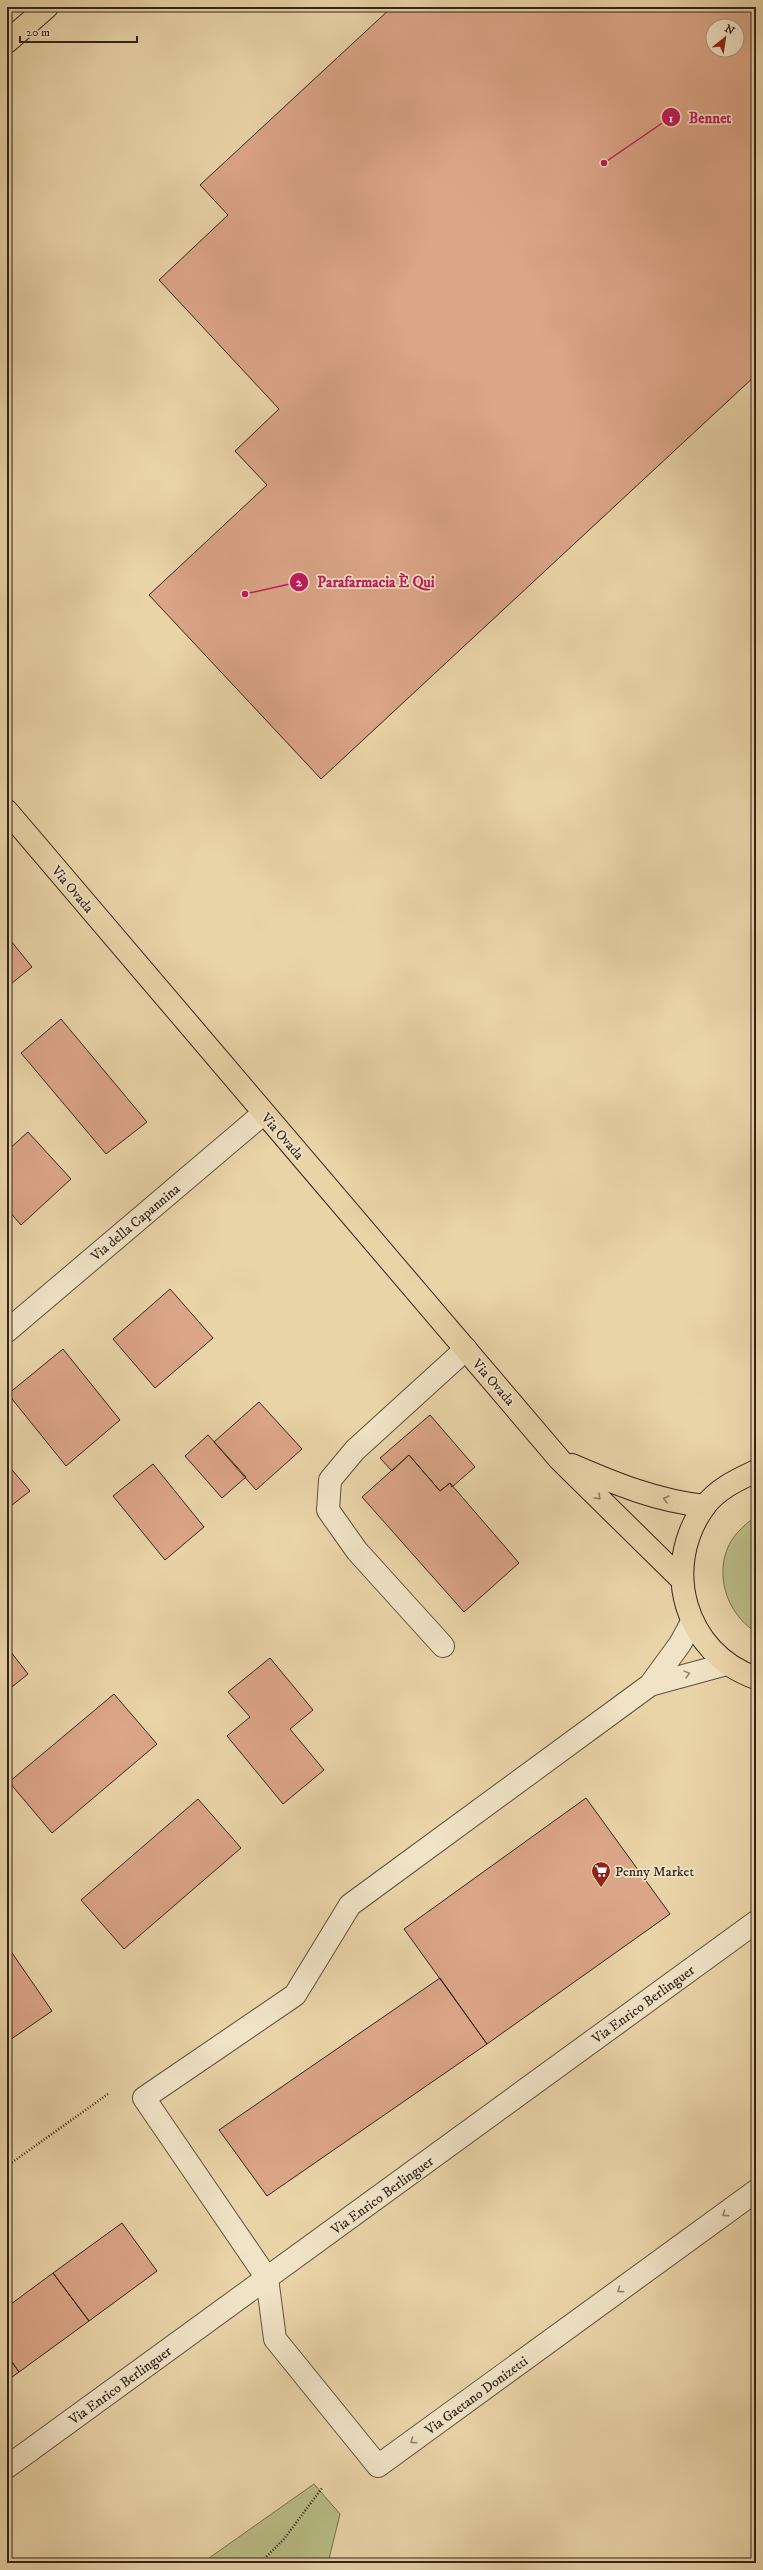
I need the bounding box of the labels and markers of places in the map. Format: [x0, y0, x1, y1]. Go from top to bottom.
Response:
callout: Bennet [661, 104, 739, 131]
callout: Parafarmacia È Qui [289, 569, 442, 596]
supermarket icon: Penny Market [590, 1860, 612, 1888]
place label: Penny Market [615, 1863, 694, 1881]

